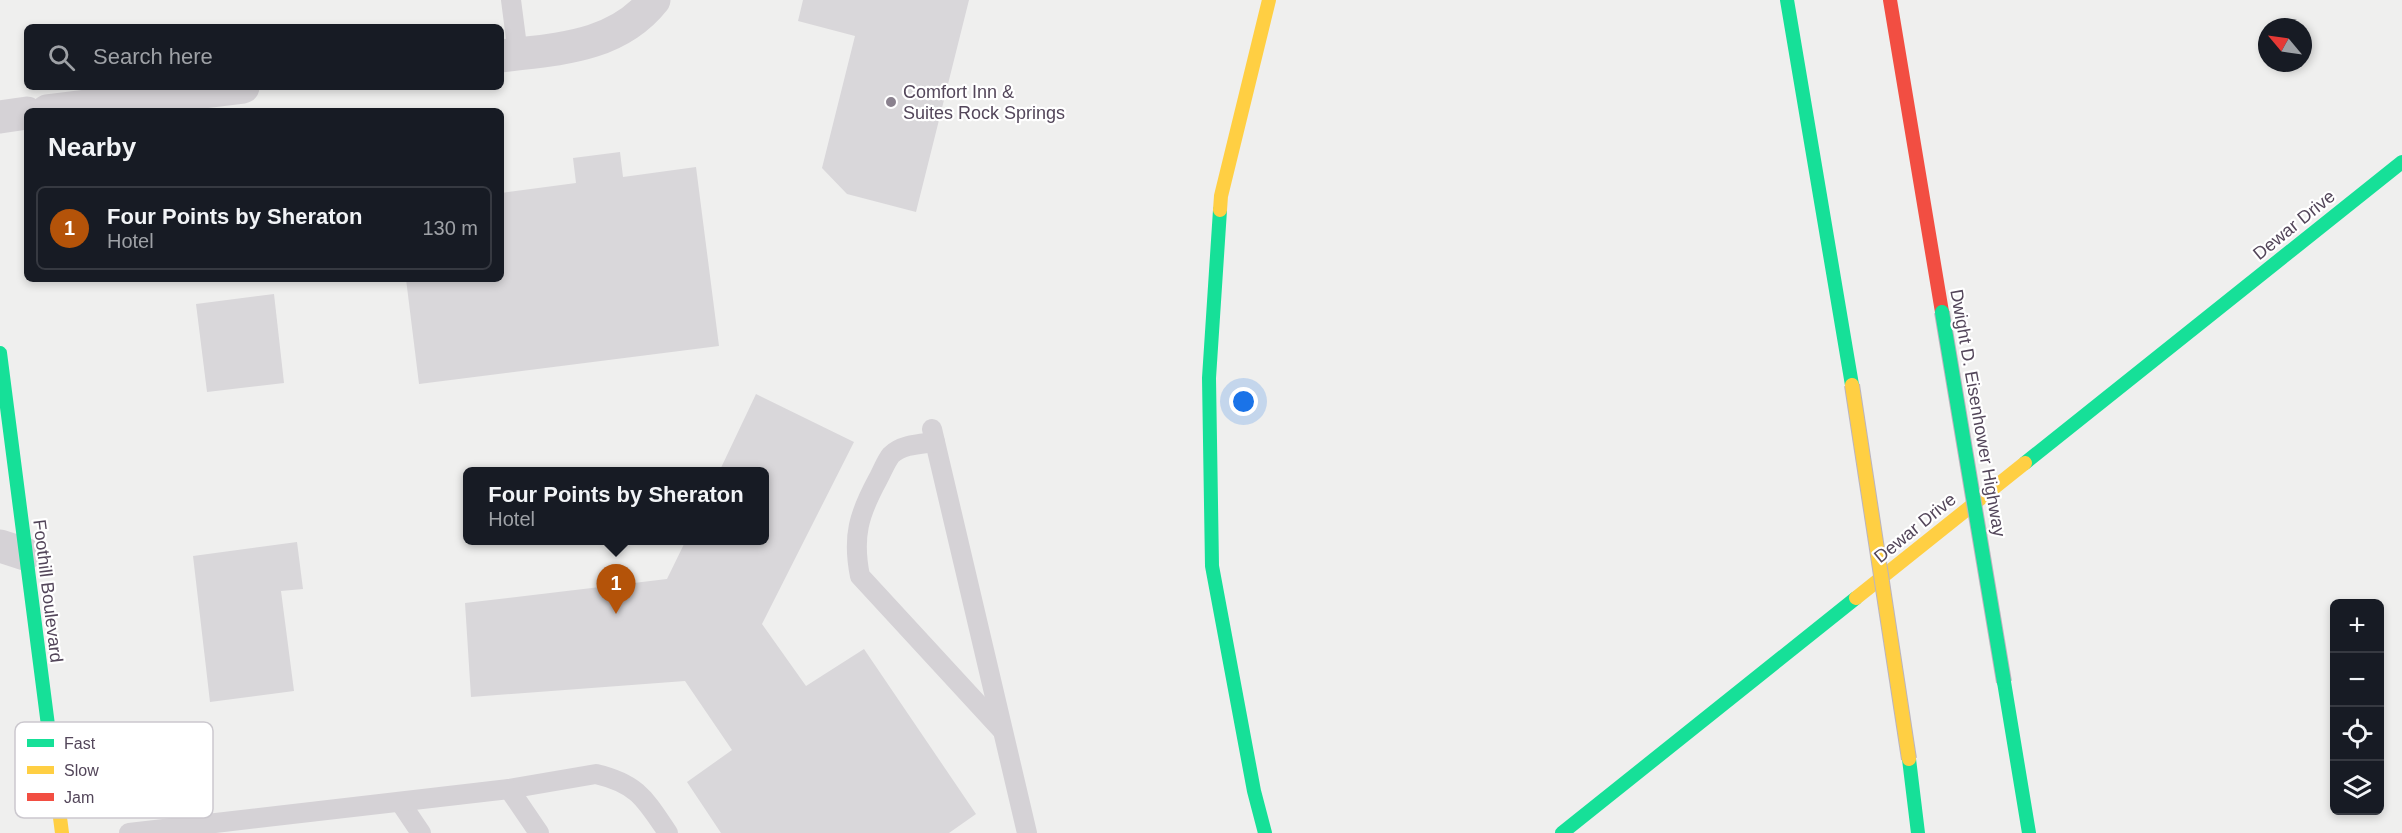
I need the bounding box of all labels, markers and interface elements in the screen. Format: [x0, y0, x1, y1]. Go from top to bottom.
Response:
north arrow [2258, 18, 2312, 72]
search box [24, 24, 504, 90]
icon: search [45, 41, 78, 74]
text: Search here [93, 44, 213, 69]
place label: Comfort Inn & Suites Rock Springs [903, 82, 1065, 123]
marker: Comfort Inn & Suites Rock Springs [884, 95, 898, 109]
text: Nearby [48, 132, 136, 162]
street label: Dewar Drive [2249, 186, 2339, 264]
text: Four Points by Sheraton [107, 204, 362, 229]
text: 1 [64, 217, 75, 239]
text: 130 m [422, 217, 478, 239]
text: Hotel [107, 230, 154, 252]
street label: Dwight D. Eisenhower Highway [1946, 288, 2010, 538]
your location [1229, 387, 1258, 416]
popup [463, 467, 769, 545]
text: Four Points by Sheraton [488, 482, 744, 507]
street label: Dewar Drive [1870, 489, 1960, 567]
text: Hotel [488, 508, 535, 530]
street label: Foothill Boulevard [29, 518, 67, 664]
pin: 1 [596, 564, 636, 614]
map controls [2330, 599, 2384, 815]
button: + [2330, 599, 2384, 653]
button: − [2330, 653, 2384, 707]
button: locate [2330, 707, 2384, 761]
legend [15, 722, 213, 818]
text: Fast [64, 735, 96, 752]
button: layers [2330, 761, 2384, 815]
text: Slow [64, 762, 99, 779]
text: Jam [64, 789, 94, 806]

